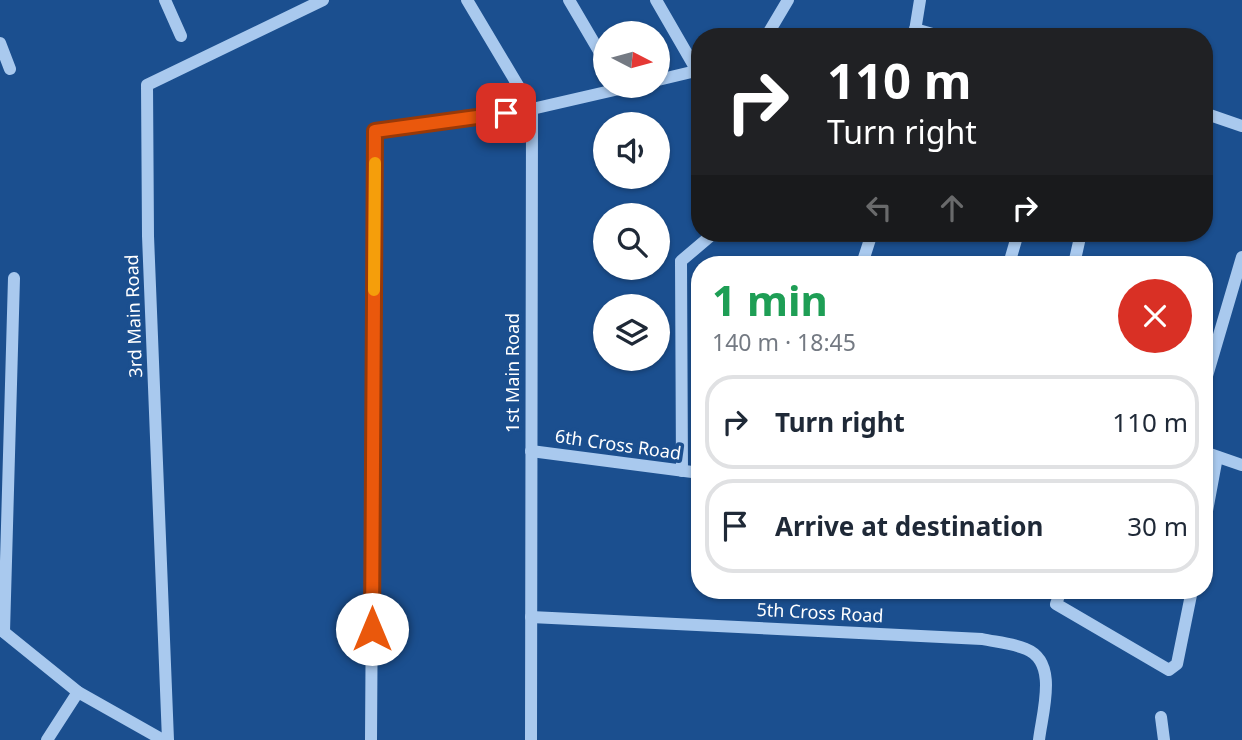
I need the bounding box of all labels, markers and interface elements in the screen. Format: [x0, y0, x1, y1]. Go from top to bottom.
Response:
north arrow [593, 21, 670, 98]
map controls [593, 21, 670, 371]
text: 110 m [827, 47, 972, 113]
icon: right [712, 56, 803, 147]
pin [476, 83, 536, 143]
icon: arrive [487, 94, 525, 132]
text: Turn right [827, 110, 977, 153]
button: sound [593, 112, 670, 189]
icon: left [860, 189, 898, 227]
icon: ahead [933, 189, 971, 227]
icon: right [1006, 189, 1044, 227]
button: search [593, 203, 670, 280]
street label: 3rd Main Road [119, 254, 147, 378]
text: 1 min [712, 271, 828, 328]
button: close [1118, 279, 1192, 353]
button: layers [593, 294, 670, 371]
street label: 1st Main Road [500, 313, 524, 433]
text: 140 m · 18:45 [712, 326, 856, 358]
icon: right [716, 403, 754, 441]
text: Turn right [775, 404, 905, 440]
text: 110 m [1112, 404, 1188, 440]
street label: 6th Cross Road [554, 423, 683, 465]
icon: arrive [716, 507, 754, 545]
text: Arrive at destination [775, 508, 1044, 544]
text: 30 m [1127, 508, 1188, 544]
position arrow [335, 592, 409, 666]
street label: 5th Cross Road [756, 597, 884, 627]

